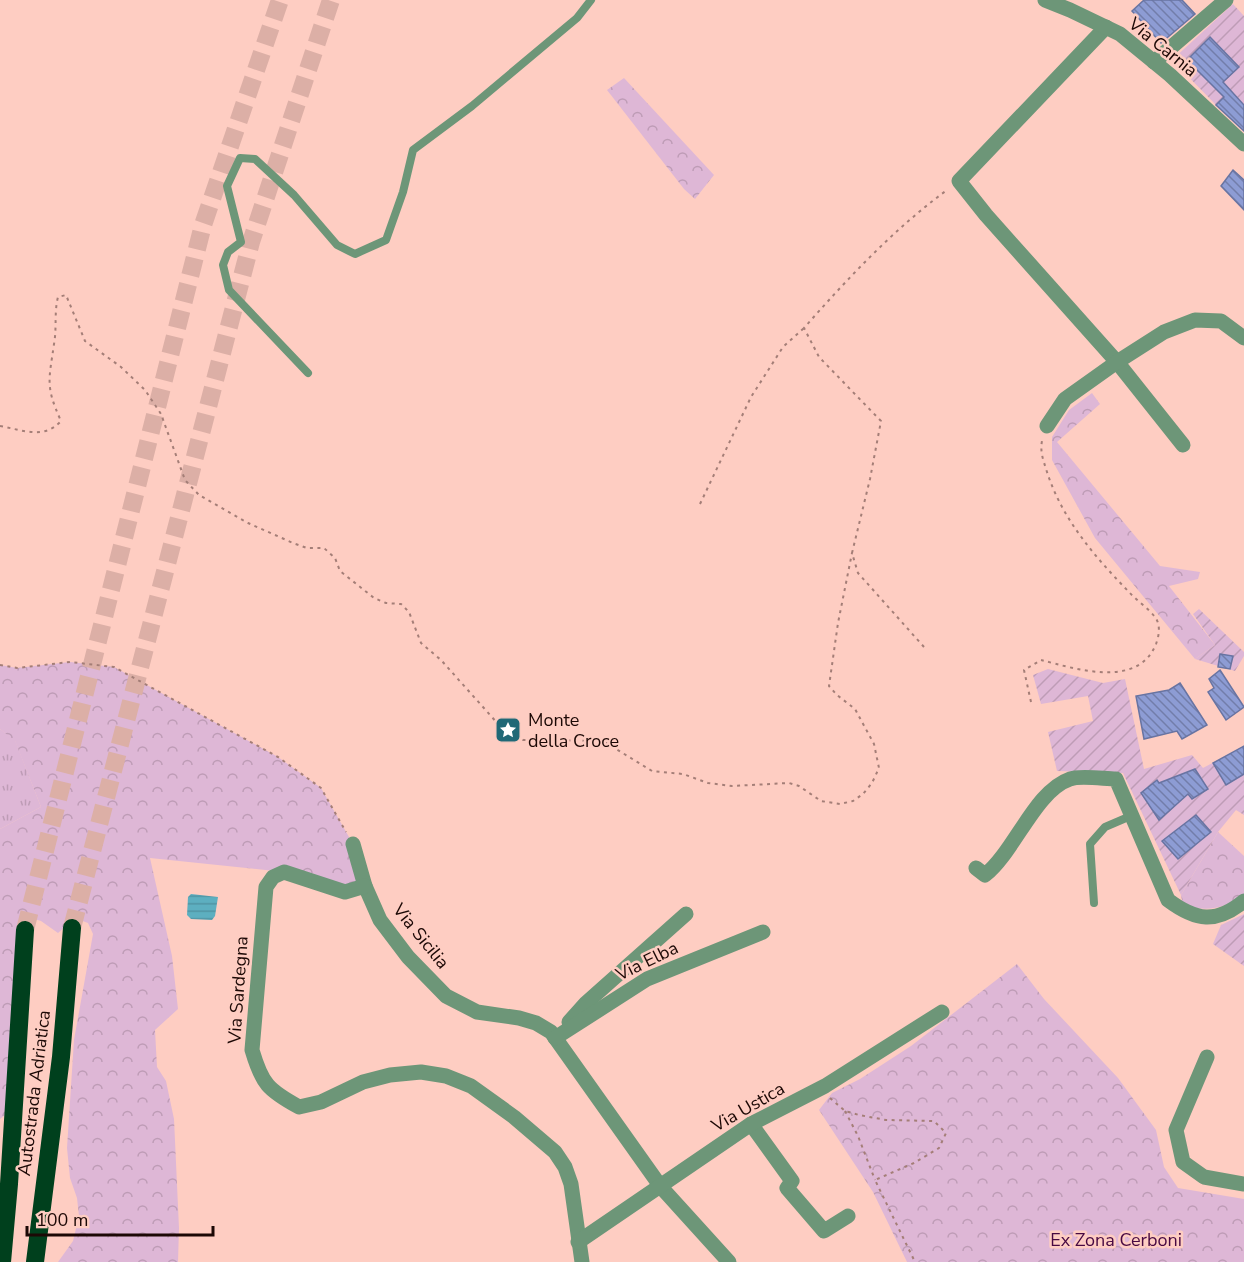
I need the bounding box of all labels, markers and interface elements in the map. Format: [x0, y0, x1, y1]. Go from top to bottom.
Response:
street label: Via Carnia [1123, 11, 1203, 82]
place label: Monte della Croce [528, 708, 619, 753]
place icon: Monte della Croce [493, 715, 523, 745]
street label: Via Sicilia [387, 898, 455, 974]
street label: Via Sardegna [222, 935, 254, 1046]
street label: Via Elba [611, 936, 682, 987]
street label: Autostrada Adriatica [12, 1009, 56, 1177]
street label: Via Ustica [706, 1076, 789, 1138]
scale bar [27, 1199, 213, 1237]
text: 100 m [36, 1208, 88, 1232]
park label: Ex Zona Cerboni [1050, 1228, 1182, 1252]

